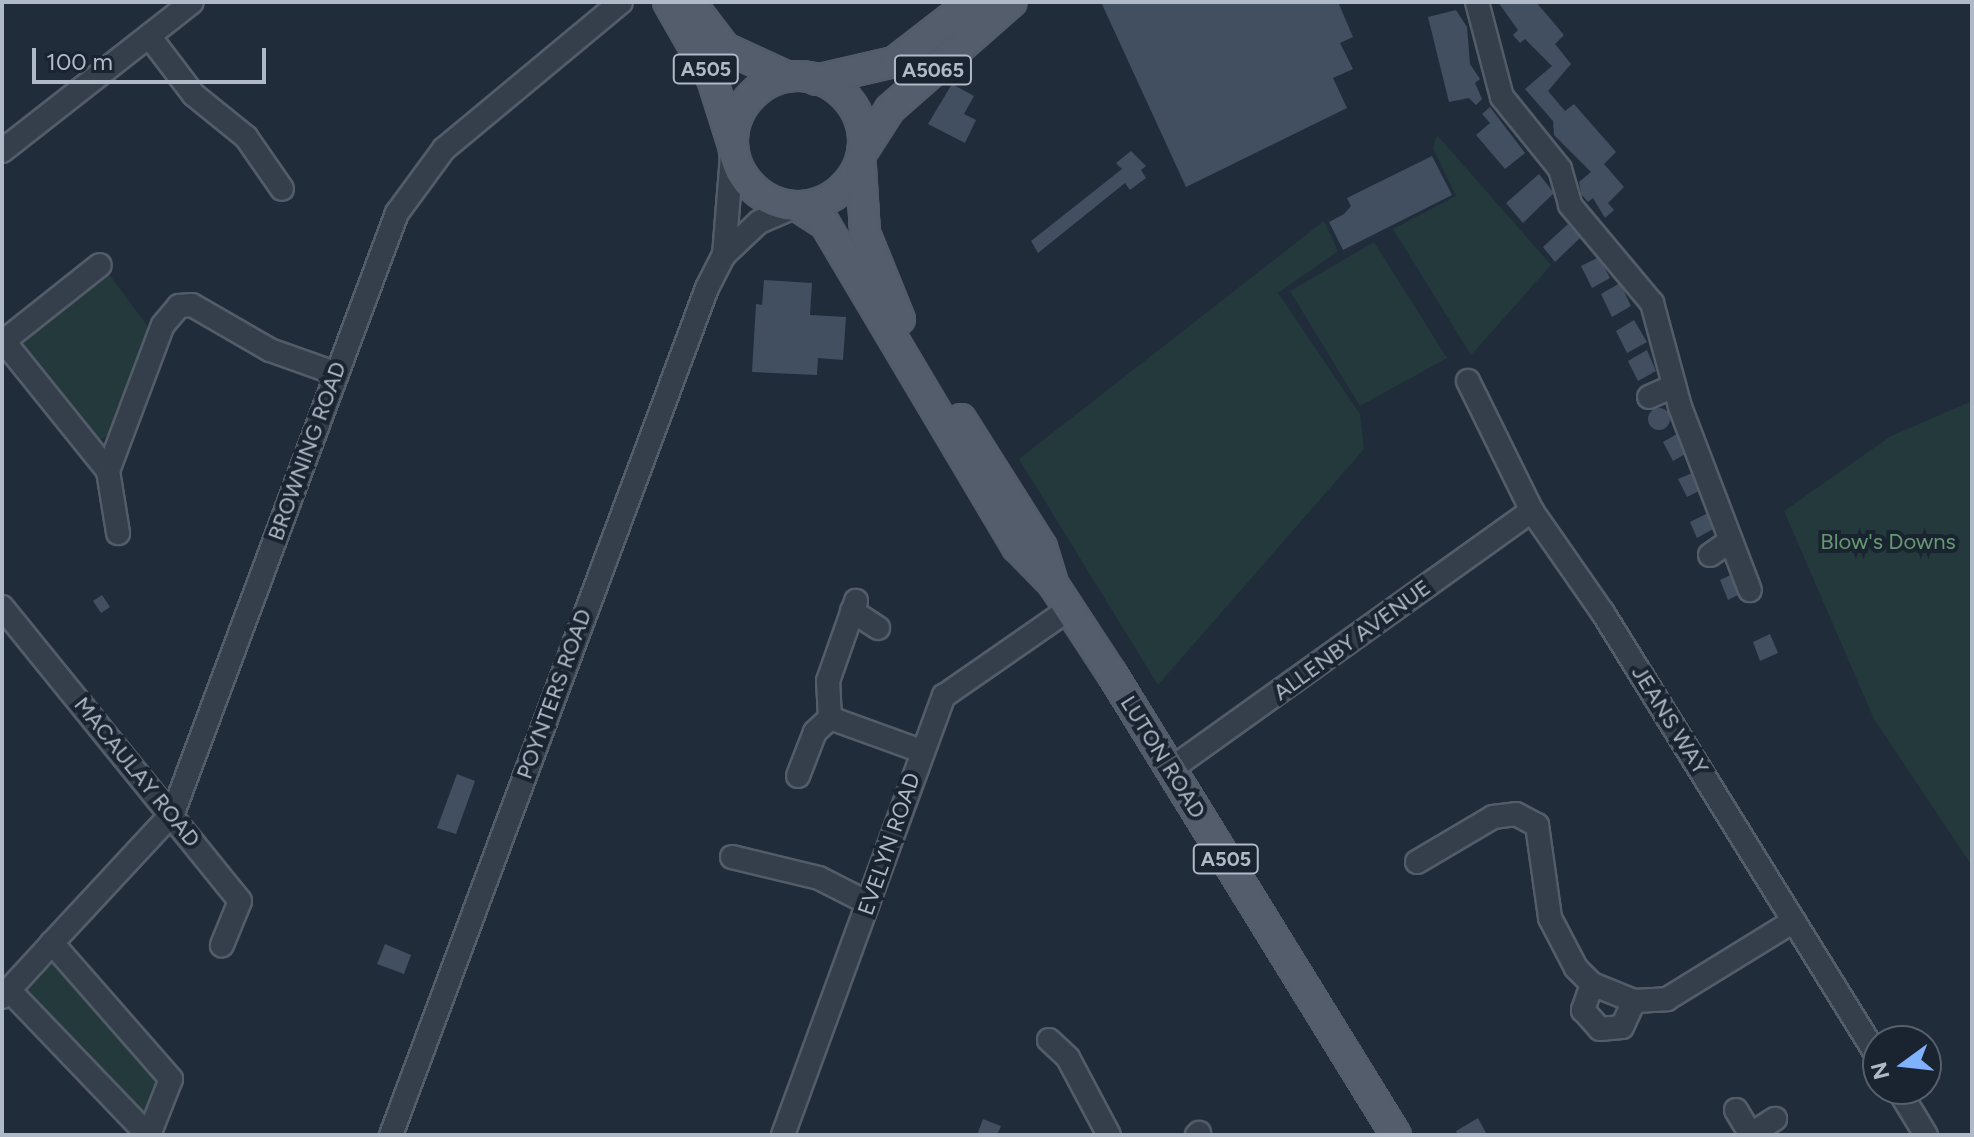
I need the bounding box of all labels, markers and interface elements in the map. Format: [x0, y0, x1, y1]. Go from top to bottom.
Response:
scale bar [36, 32, 270, 82]
text: 100 m [46, 47, 113, 76]
road number: A505 [672, 53, 740, 85]
road number: A5065 [893, 54, 973, 86]
street label: BROWNING ROAD [262, 358, 352, 544]
park label: Blow's Downs [1820, 529, 1956, 555]
street label: ALLENBY AVENUE [1268, 574, 1436, 706]
street label: POYNTERS ROAD [511, 606, 597, 782]
street label: JEANS WAY [1626, 661, 1714, 779]
street label: LUTON ROAD [1115, 691, 1211, 823]
street label: MACAULAY ROAD [69, 692, 205, 852]
street label: EVELYN ROAD [852, 769, 926, 919]
road number: A505 [1192, 843, 1260, 875]
north arrow [1862, 1025, 1942, 1105]
text: N [1865, 1059, 1896, 1083]

